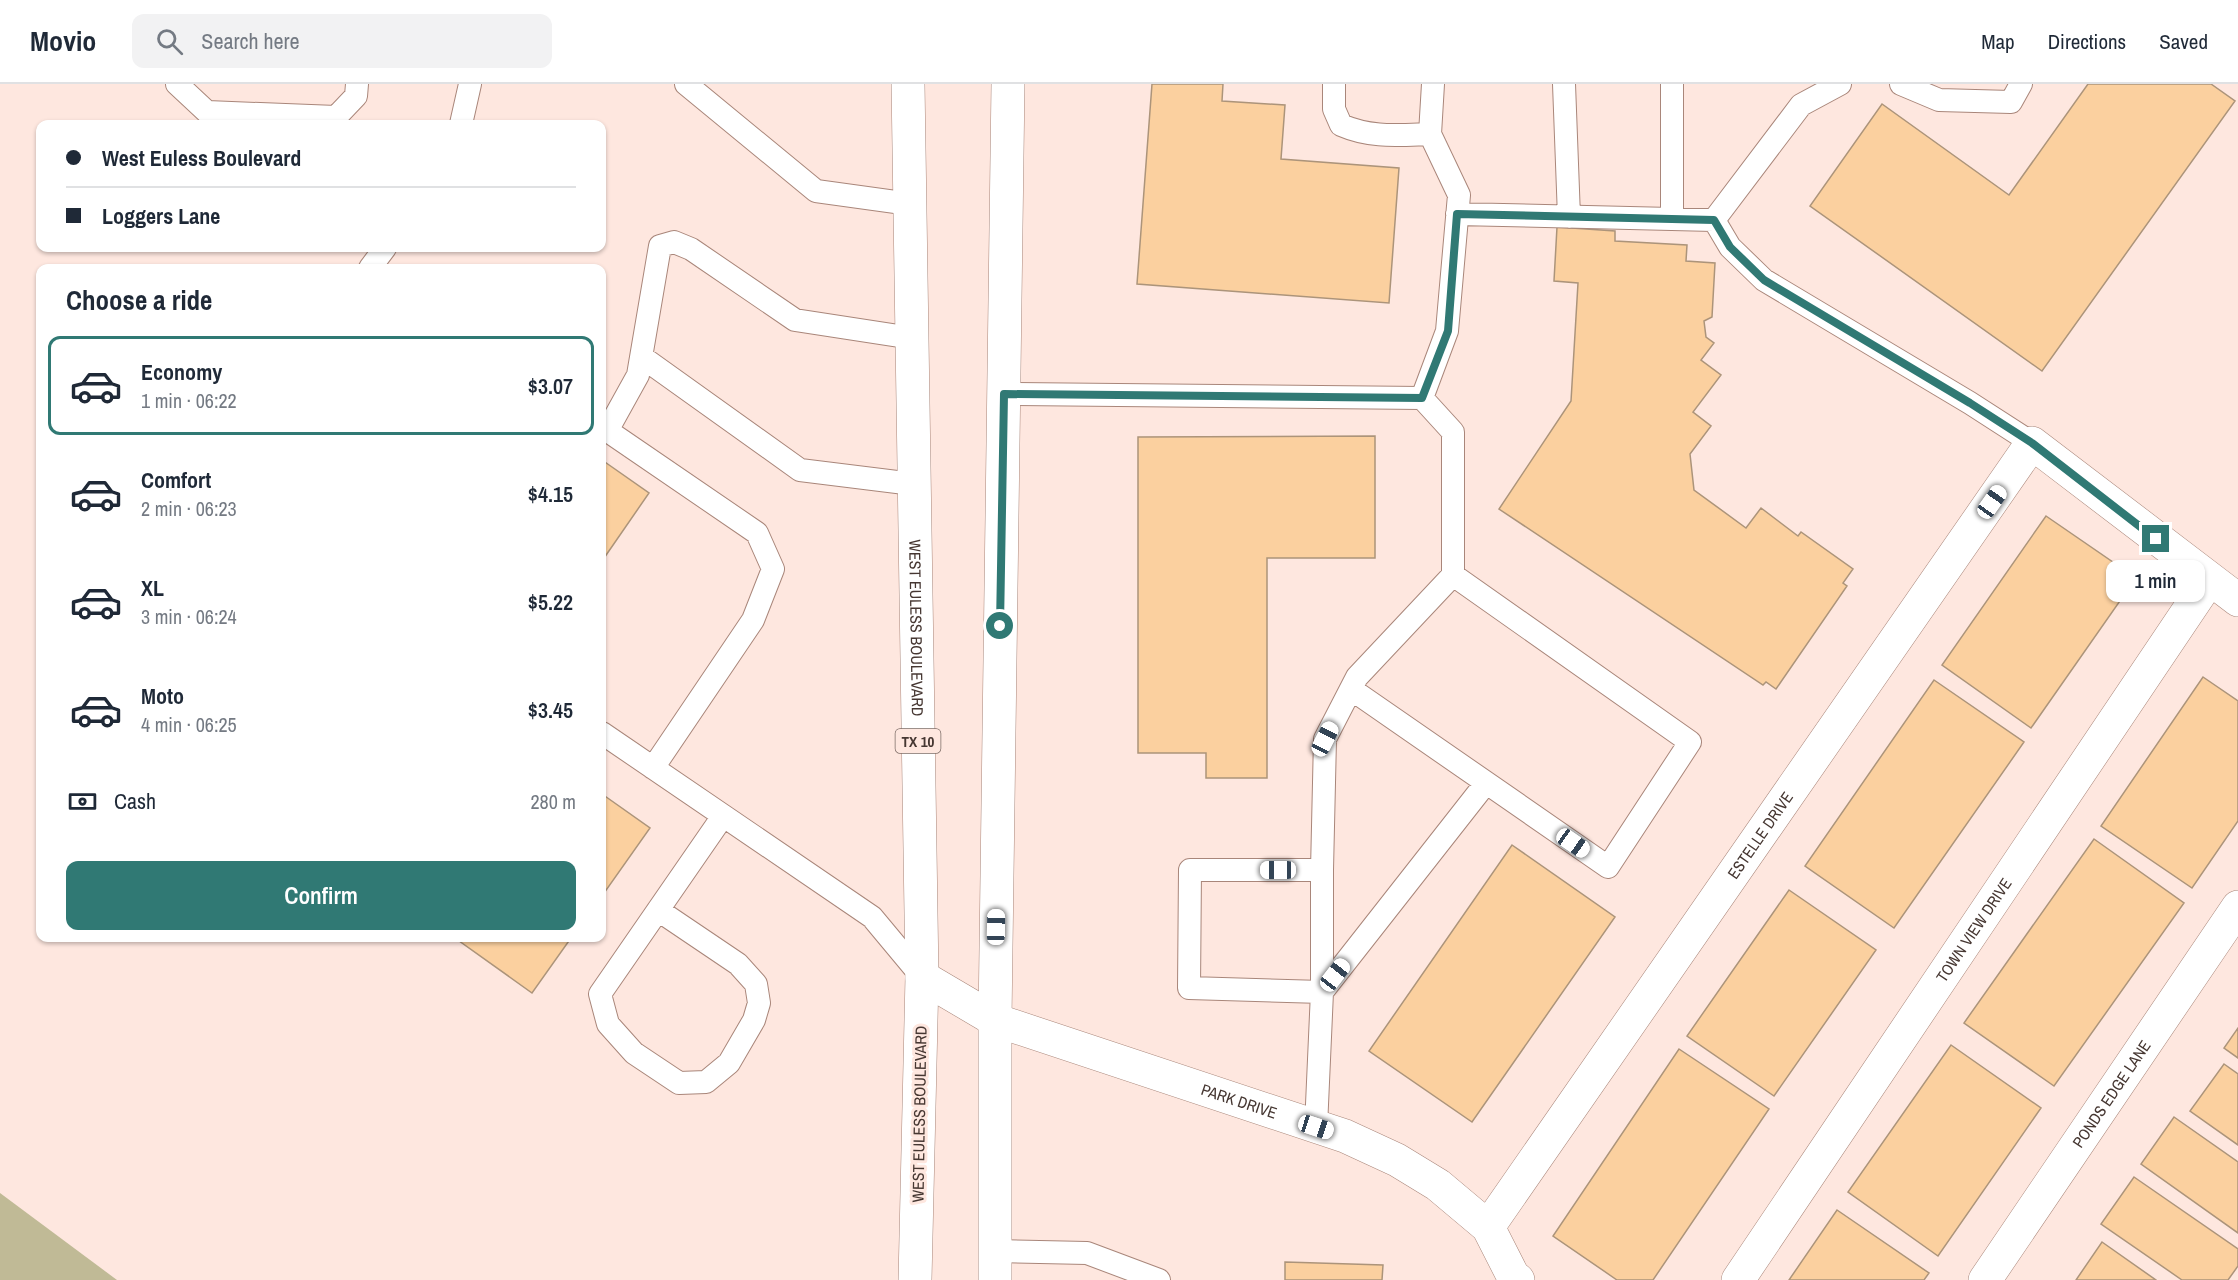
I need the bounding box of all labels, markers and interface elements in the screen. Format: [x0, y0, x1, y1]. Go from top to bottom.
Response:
search box [132, 14, 552, 68]
text: Movio [30, 22, 96, 60]
icon: search [153, 25, 186, 58]
text: Search here [201, 26, 300, 56]
text: Map [1981, 27, 2015, 56]
text: Directions [2048, 27, 2126, 56]
text: Saved [2159, 27, 2208, 56]
text: West Euless Boulevard [102, 143, 301, 173]
text: Loggers Lane [102, 201, 220, 231]
text: Choose a ride [66, 282, 212, 318]
text: Economy [141, 357, 222, 387]
icon: car [69, 359, 123, 413]
text: $3.07 [528, 371, 573, 401]
text: 1 min · 06:22 [141, 387, 237, 414]
text: Comfort [141, 465, 211, 495]
icon: car [69, 467, 123, 521]
text: $4.15 [528, 479, 573, 509]
car [1974, 482, 2010, 522]
text: 2 min · 06:23 [141, 495, 237, 522]
route end [2142, 525, 2169, 552]
street label: WEST EULESS BOULEVARD [904, 539, 929, 717]
callout: 1 min [2106, 560, 2206, 602]
text: 1 min [2134, 567, 2177, 594]
text: XL [141, 573, 164, 603]
icon: car [69, 575, 123, 629]
text: $5.22 [528, 587, 573, 617]
text: 3 min · 06:24 [141, 603, 237, 630]
route start [986, 612, 1013, 639]
text: Moto [141, 681, 184, 711]
icon: car [69, 683, 123, 737]
text: $3.45 [528, 695, 573, 725]
text: 4 min · 06:25 [141, 711, 237, 738]
car [1309, 719, 1341, 759]
road number: TX 10 [896, 729, 940, 753]
icon: cash [66, 785, 99, 818]
text: Cash [114, 786, 156, 816]
street label: ESTELLE DRIVE [1722, 787, 1798, 883]
text: 280 m [530, 788, 576, 815]
car [1553, 825, 1593, 861]
button: Confirm [66, 861, 576, 930]
car [1260, 861, 1296, 879]
street label: TOWN VIEW DRIVE [1931, 874, 2016, 986]
car [987, 909, 1005, 945]
car [1317, 955, 1353, 995]
street label: WEST EULESS BOULEVARD [906, 1025, 932, 1203]
street label: PONDS EDGE LANE [2067, 1036, 2156, 1152]
street label: PARK DRIVE [1198, 1078, 1280, 1124]
car [1296, 1113, 1336, 1141]

